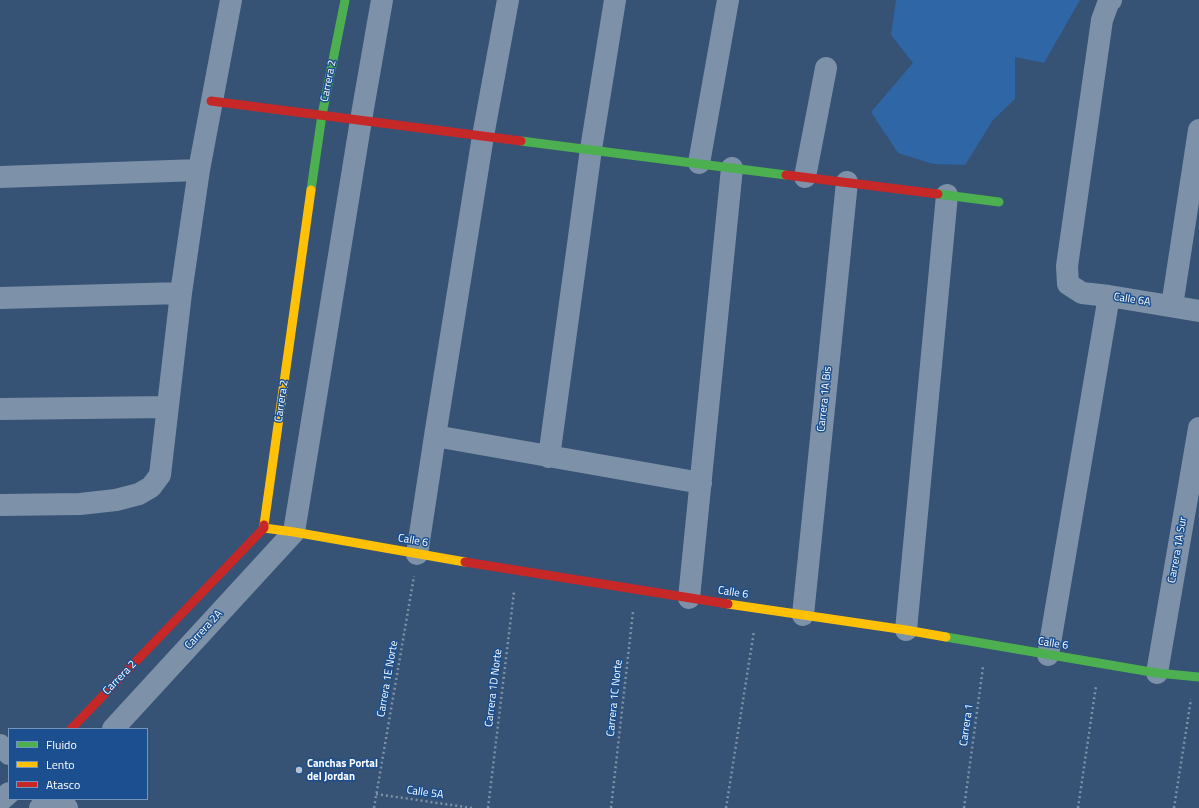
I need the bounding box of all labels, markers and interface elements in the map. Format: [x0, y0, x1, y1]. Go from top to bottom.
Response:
street label: Carrera 2 [318, 59, 340, 103]
street label: Calle 6A [1113, 291, 1151, 309]
street label: Carrera 1A Bis [815, 366, 835, 432]
street label: Carrera 2 [273, 379, 291, 423]
street label: Carrera 1A Sur [1166, 516, 1190, 584]
street label: Calle 6 [397, 532, 429, 550]
street label: Calle 6 [717, 584, 749, 602]
street label: Carrera 2A [182, 608, 226, 652]
street label: Calle 6 [1037, 635, 1069, 653]
street label: Carrera 1E Norte [375, 640, 401, 718]
street label: Carrera 1D Norte [483, 648, 505, 728]
street label: Carrera 2 [101, 658, 139, 698]
street label: Carrera 1C Norte [604, 659, 626, 737]
street label: Carrera 1 [958, 703, 976, 747]
legend [8, 728, 148, 800]
text: Fluido [46, 735, 77, 754]
text: Lento [46, 755, 75, 774]
place label: Canchas Portal del Jordan [307, 757, 378, 783]
marker: Canchas Portal del Jordan [294, 765, 304, 775]
text: Atasco [46, 775, 80, 794]
street label: Calle 5A [406, 784, 444, 802]

